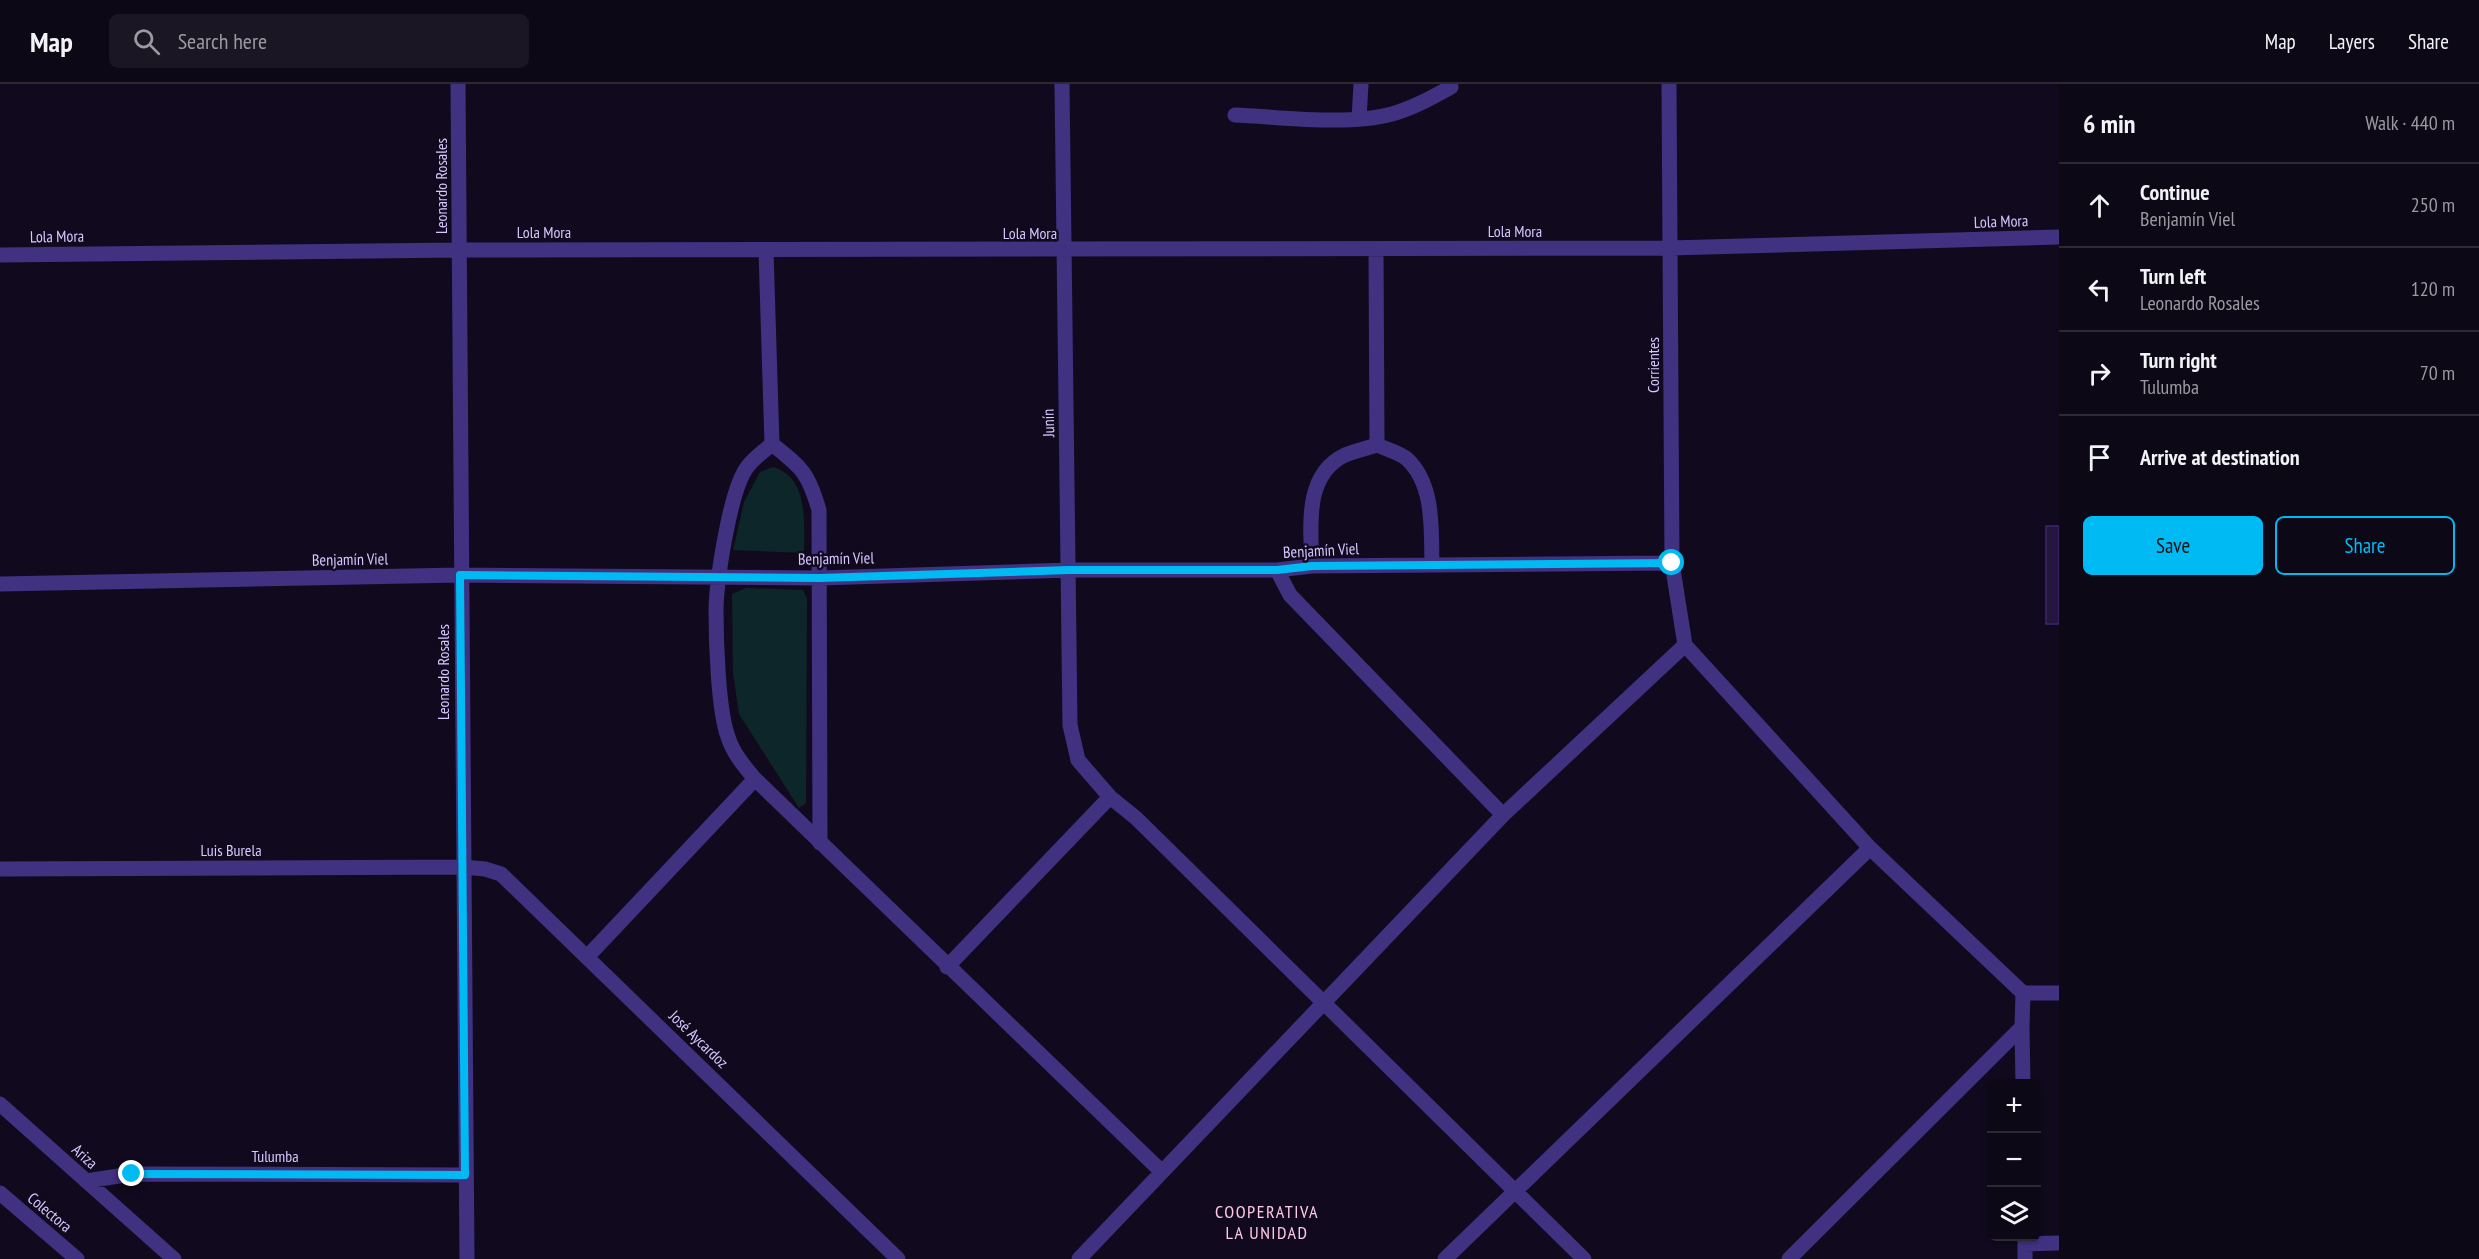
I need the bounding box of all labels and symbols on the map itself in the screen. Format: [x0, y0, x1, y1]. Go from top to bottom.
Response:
street label: Leonardo Rosales [431, 138, 451, 234]
street label: Lola Mora [1974, 210, 2028, 232]
street label: Lola Mora [1488, 221, 1542, 241]
street label: Lola Mora [517, 222, 571, 242]
street label: Lola Mora [1003, 223, 1057, 243]
street label: Lola Mora [30, 226, 84, 246]
street label: Corrientes [1643, 337, 1663, 393]
street label: Junín [1038, 409, 1058, 438]
street label: Benjamín Viel [1282, 538, 1360, 562]
street label: Benjamín Viel [798, 547, 875, 569]
street label: Benjamín Viel [312, 548, 389, 570]
route start [1658, 549, 1684, 575]
street label: Leonardo Rosales [433, 624, 453, 720]
street label: Luis Burela [200, 840, 262, 860]
street label: José Aycardoz [664, 1005, 733, 1072]
street label: Ariza [68, 1139, 102, 1173]
street label: Tulumba [251, 1146, 299, 1166]
route end [118, 1160, 144, 1186]
street label: Colectora [24, 1188, 76, 1236]
district label: COOPERATIVA LA UNIDAD [1215, 1200, 1319, 1244]

